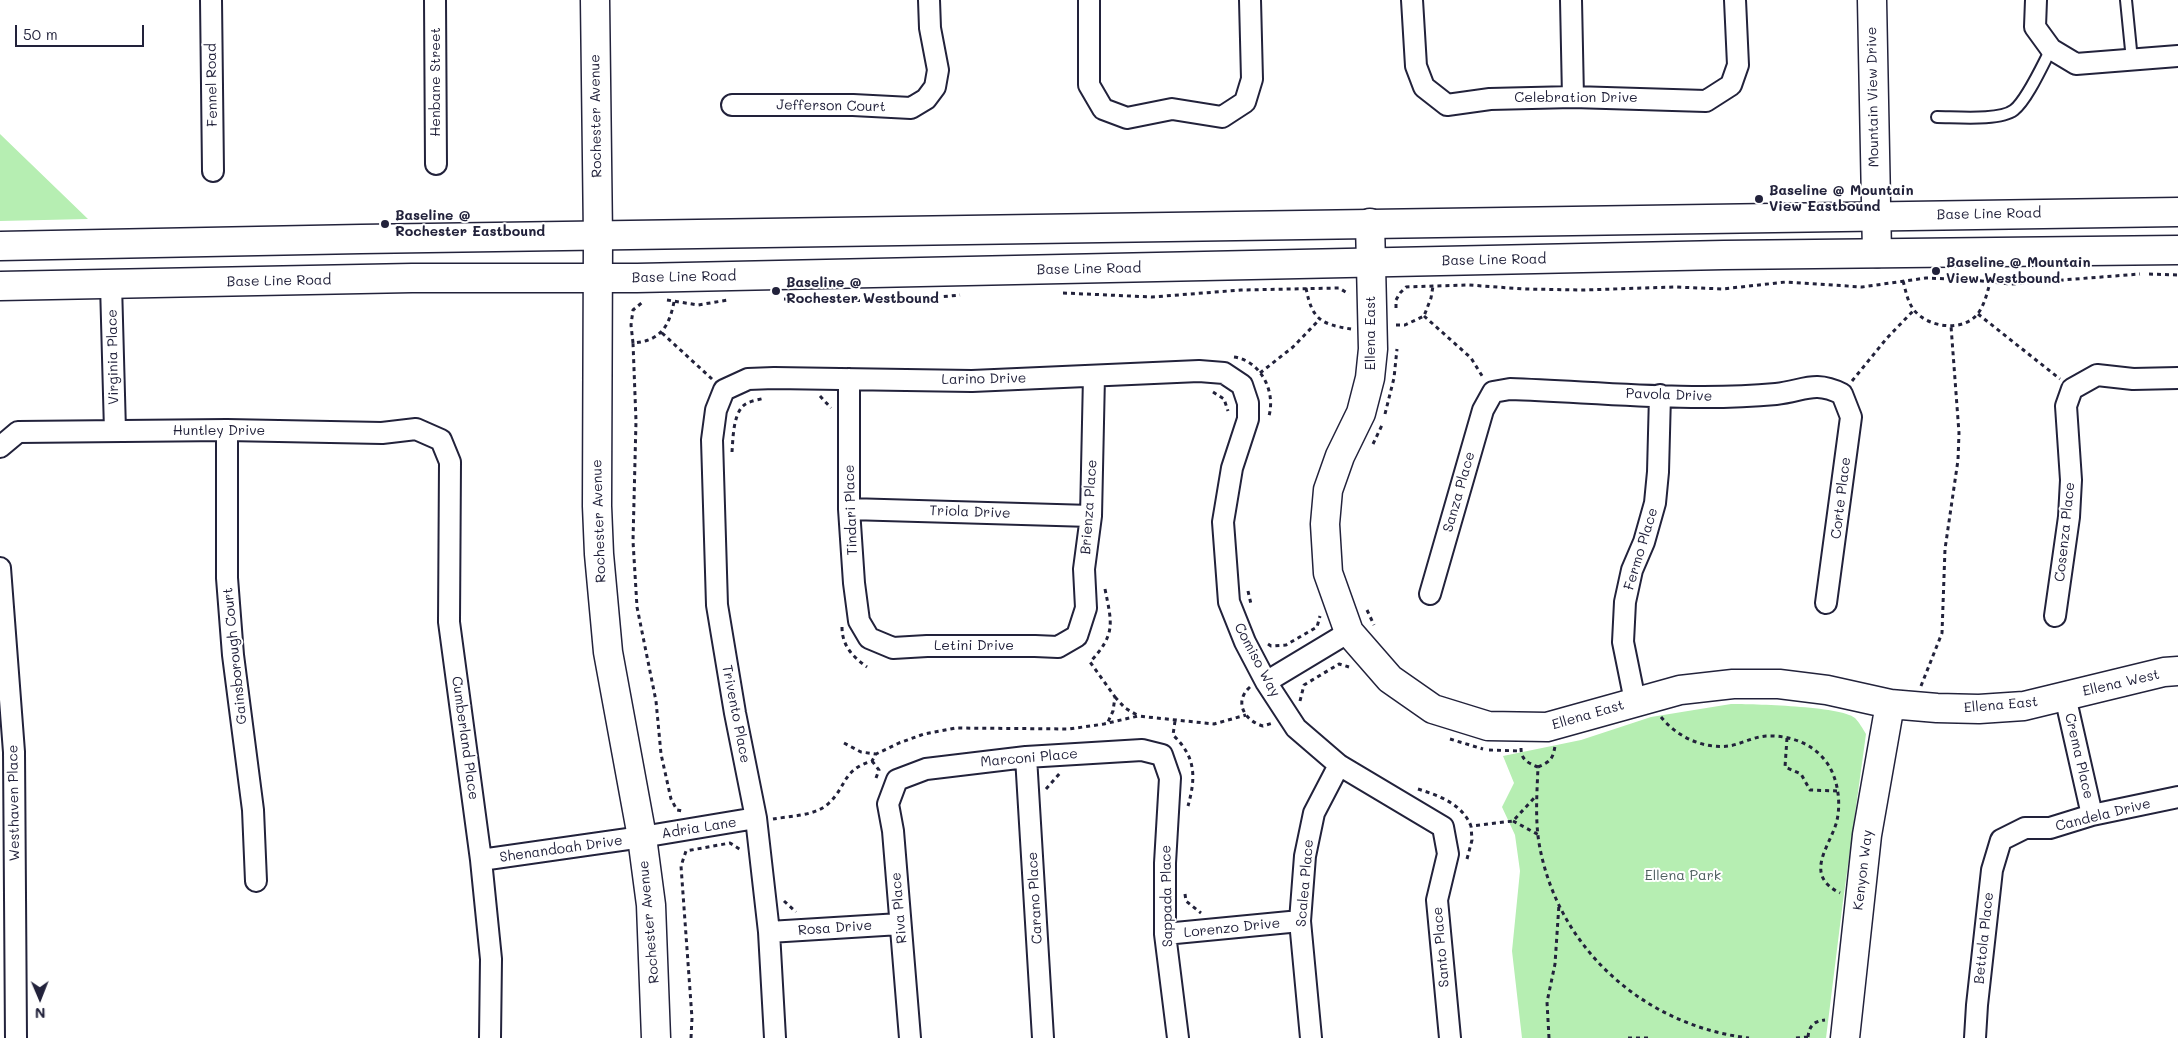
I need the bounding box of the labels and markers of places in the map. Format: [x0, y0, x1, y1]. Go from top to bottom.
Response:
place label: Baseline @ Mountain View Eastbound [1769, 183, 1914, 216]
marker: Baseline @ Mountain View Eastbound [1753, 193, 1765, 205]
place label: Baseline @ Rochester Eastbound [395, 208, 545, 240]
marker: Baseline @ Rochester Eastbound [379, 218, 391, 230]
place label: Baseline @ Mountain View Westbound [1946, 255, 2091, 288]
marker: Baseline @ Mountain View Westbound [1930, 265, 1942, 277]
place label: Baseline @ Rochester Westbound [786, 275, 939, 308]
marker: Baseline @ Rochester Westbound [770, 285, 782, 297]

